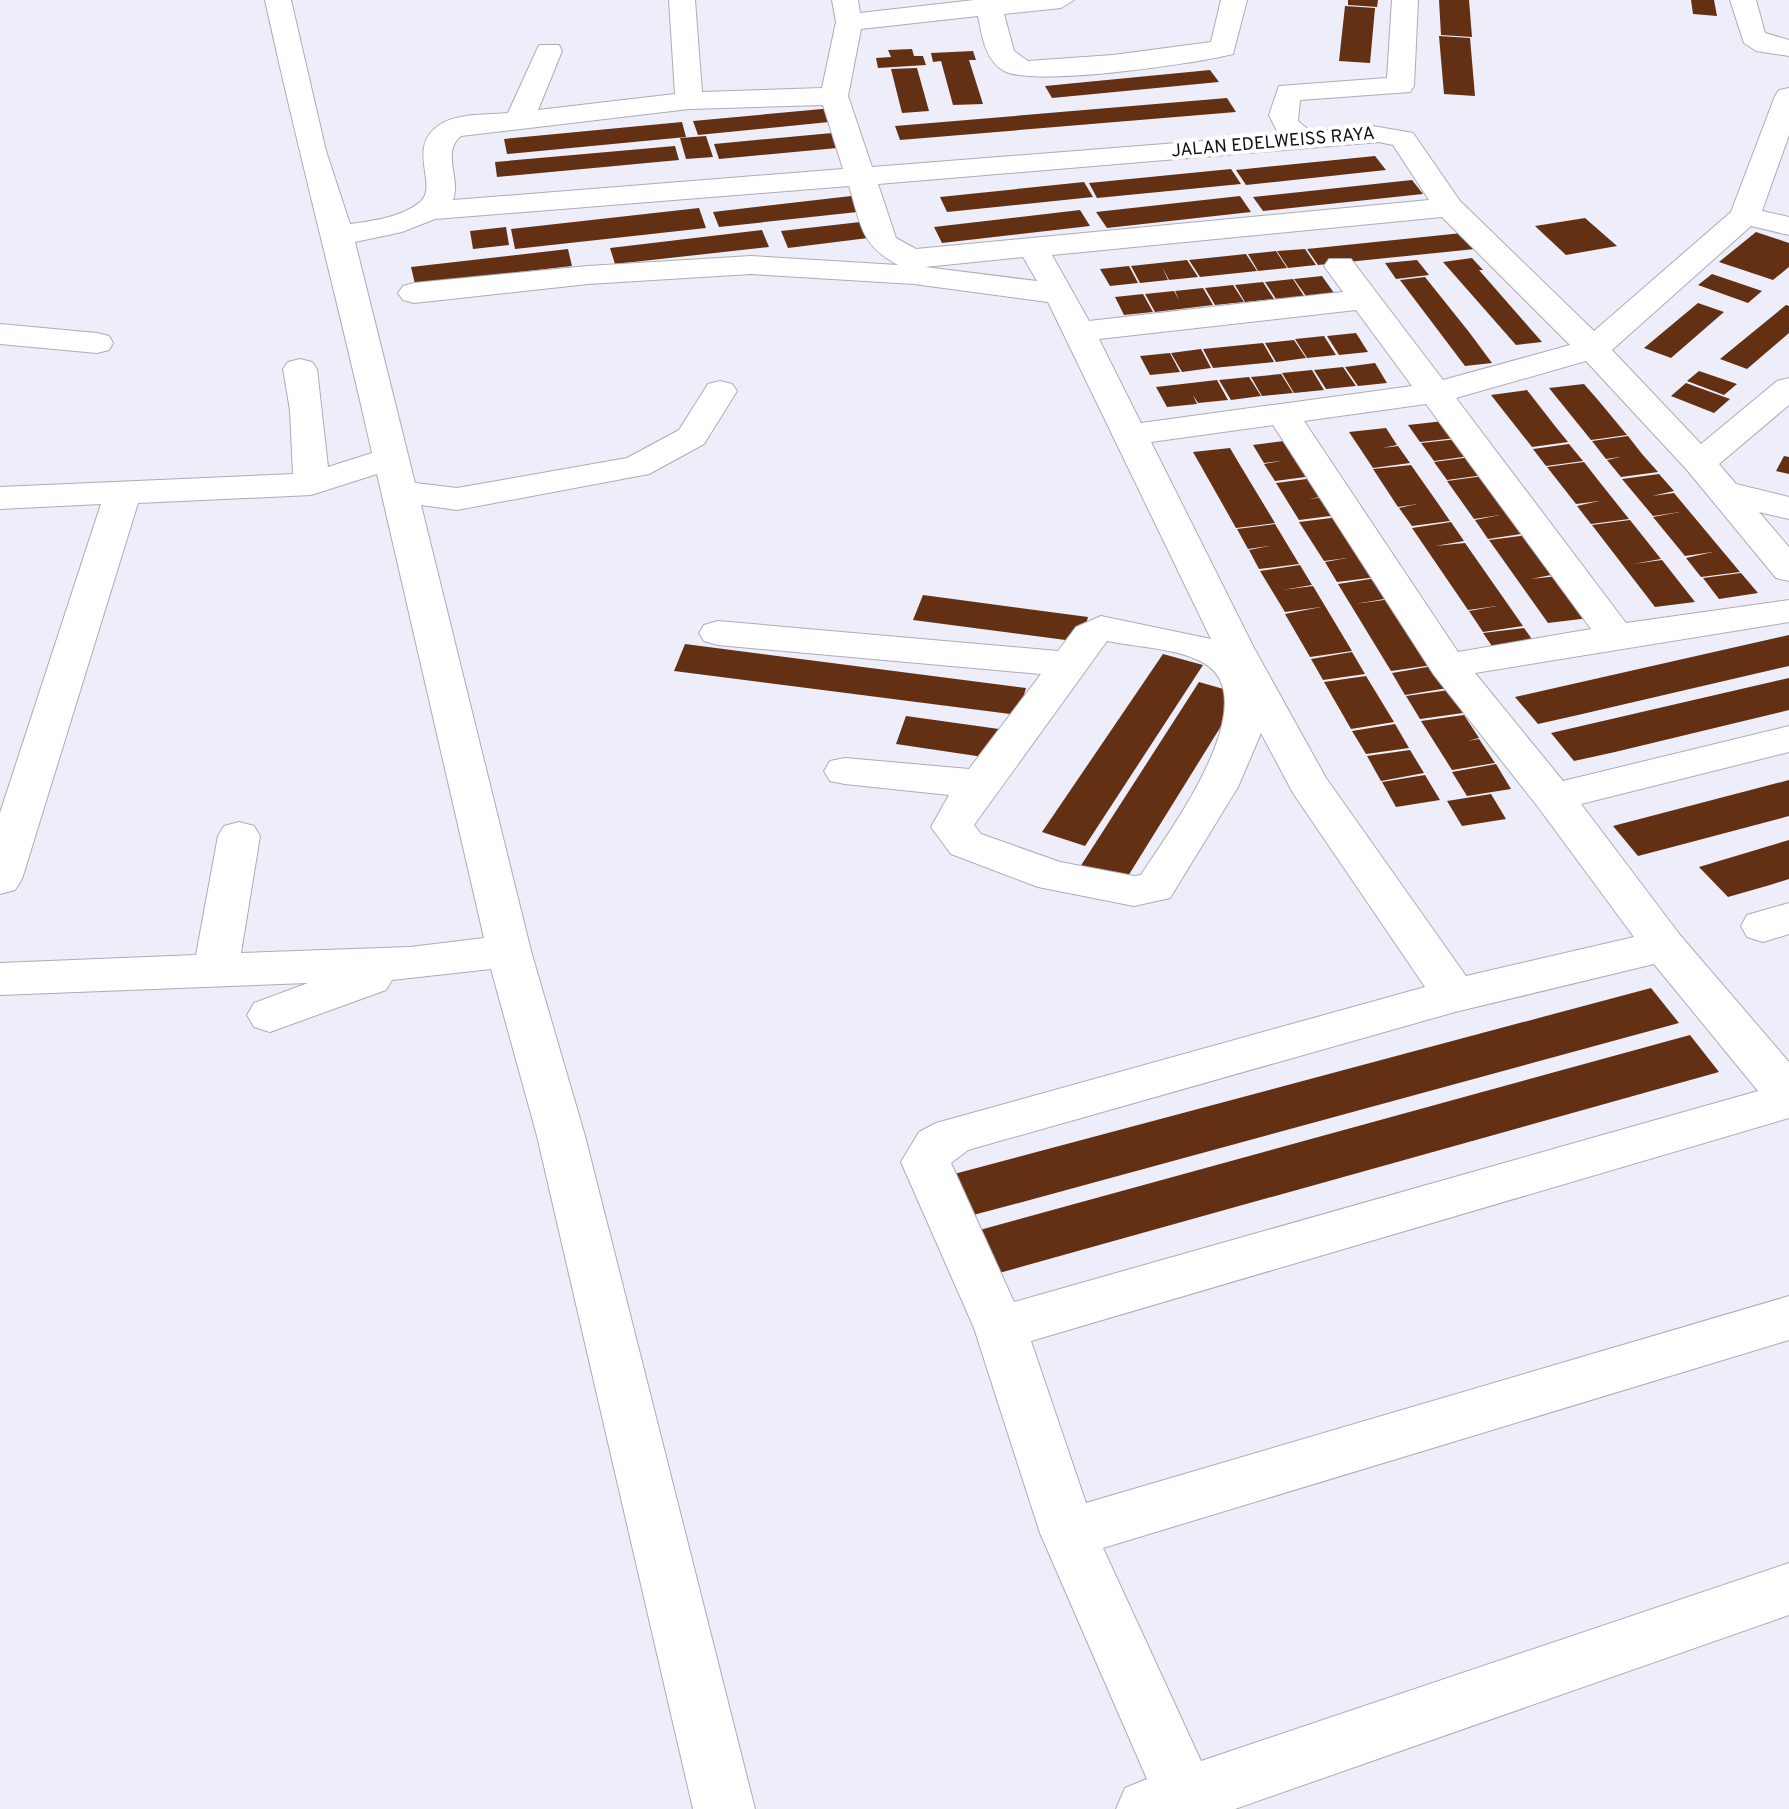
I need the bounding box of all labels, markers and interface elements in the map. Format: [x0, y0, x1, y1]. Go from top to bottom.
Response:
street label: JALAN EDELWEISS RAYA [1170, 123, 1376, 163]

